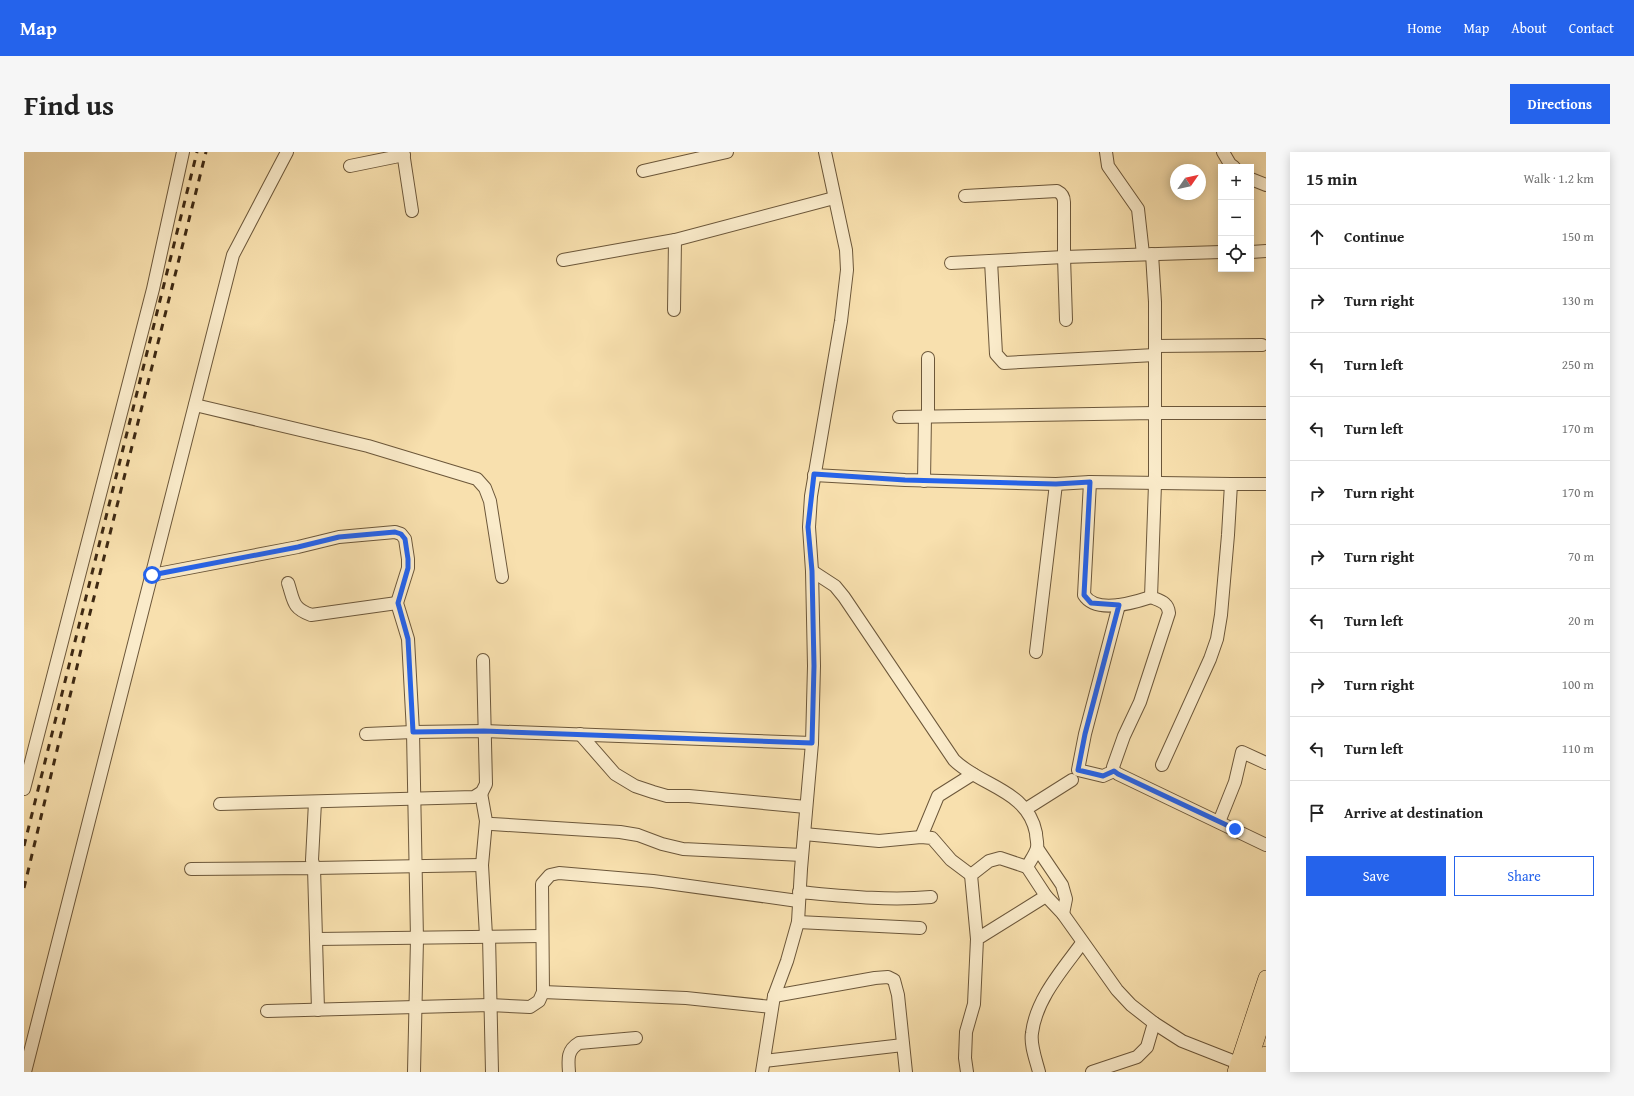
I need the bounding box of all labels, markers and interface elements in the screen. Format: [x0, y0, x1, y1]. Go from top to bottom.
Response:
text: Map [20, 14, 57, 42]
text: Home [1407, 18, 1442, 38]
text: Map [1464, 18, 1489, 38]
text: About [1511, 18, 1547, 38]
text: Contact [1569, 18, 1614, 38]
text: Find us [24, 84, 114, 125]
button: Directions [1510, 84, 1610, 124]
north arrow [1170, 164, 1206, 200]
map controls [1218, 164, 1254, 272]
button: + [1218, 164, 1254, 200]
text: 15 min [1306, 166, 1357, 191]
text: Walk · 1.2 km [1523, 169, 1594, 188]
button: − [1218, 200, 1254, 236]
icon: ahead [1306, 226, 1328, 248]
text: Continue [1344, 226, 1405, 247]
text: 150 m [1562, 227, 1594, 246]
button: locate [1218, 236, 1254, 272]
icon: right [1306, 290, 1328, 312]
text: Turn right [1344, 290, 1415, 311]
text: 130 m [1562, 291, 1594, 310]
icon: left [1306, 354, 1328, 376]
text: Turn left [1344, 354, 1403, 375]
text: 250 m [1562, 355, 1594, 374]
icon: left [1306, 418, 1328, 440]
text: Turn left [1344, 418, 1403, 439]
text: 170 m [1562, 419, 1594, 438]
icon: right [1306, 482, 1328, 504]
text: Turn right [1344, 482, 1415, 503]
text: 170 m [1562, 483, 1594, 502]
icon: right [1306, 546, 1328, 568]
text: Turn right [1344, 546, 1415, 567]
text: 70 m [1568, 547, 1594, 566]
route start [143, 566, 161, 584]
icon: left [1306, 610, 1328, 632]
text: Turn left [1344, 610, 1403, 631]
text: 20 m [1568, 611, 1594, 630]
icon: right [1306, 674, 1328, 696]
text: Turn right [1344, 674, 1415, 695]
text: 100 m [1562, 675, 1594, 694]
icon: left [1306, 738, 1328, 760]
text: Turn left [1344, 738, 1403, 759]
text: 110 m [1562, 739, 1594, 758]
icon: arrive [1306, 802, 1328, 824]
text: Arrive at destination [1344, 802, 1483, 823]
route end [1226, 820, 1244, 838]
button: Save [1306, 856, 1446, 896]
button: Share [1454, 856, 1594, 896]

